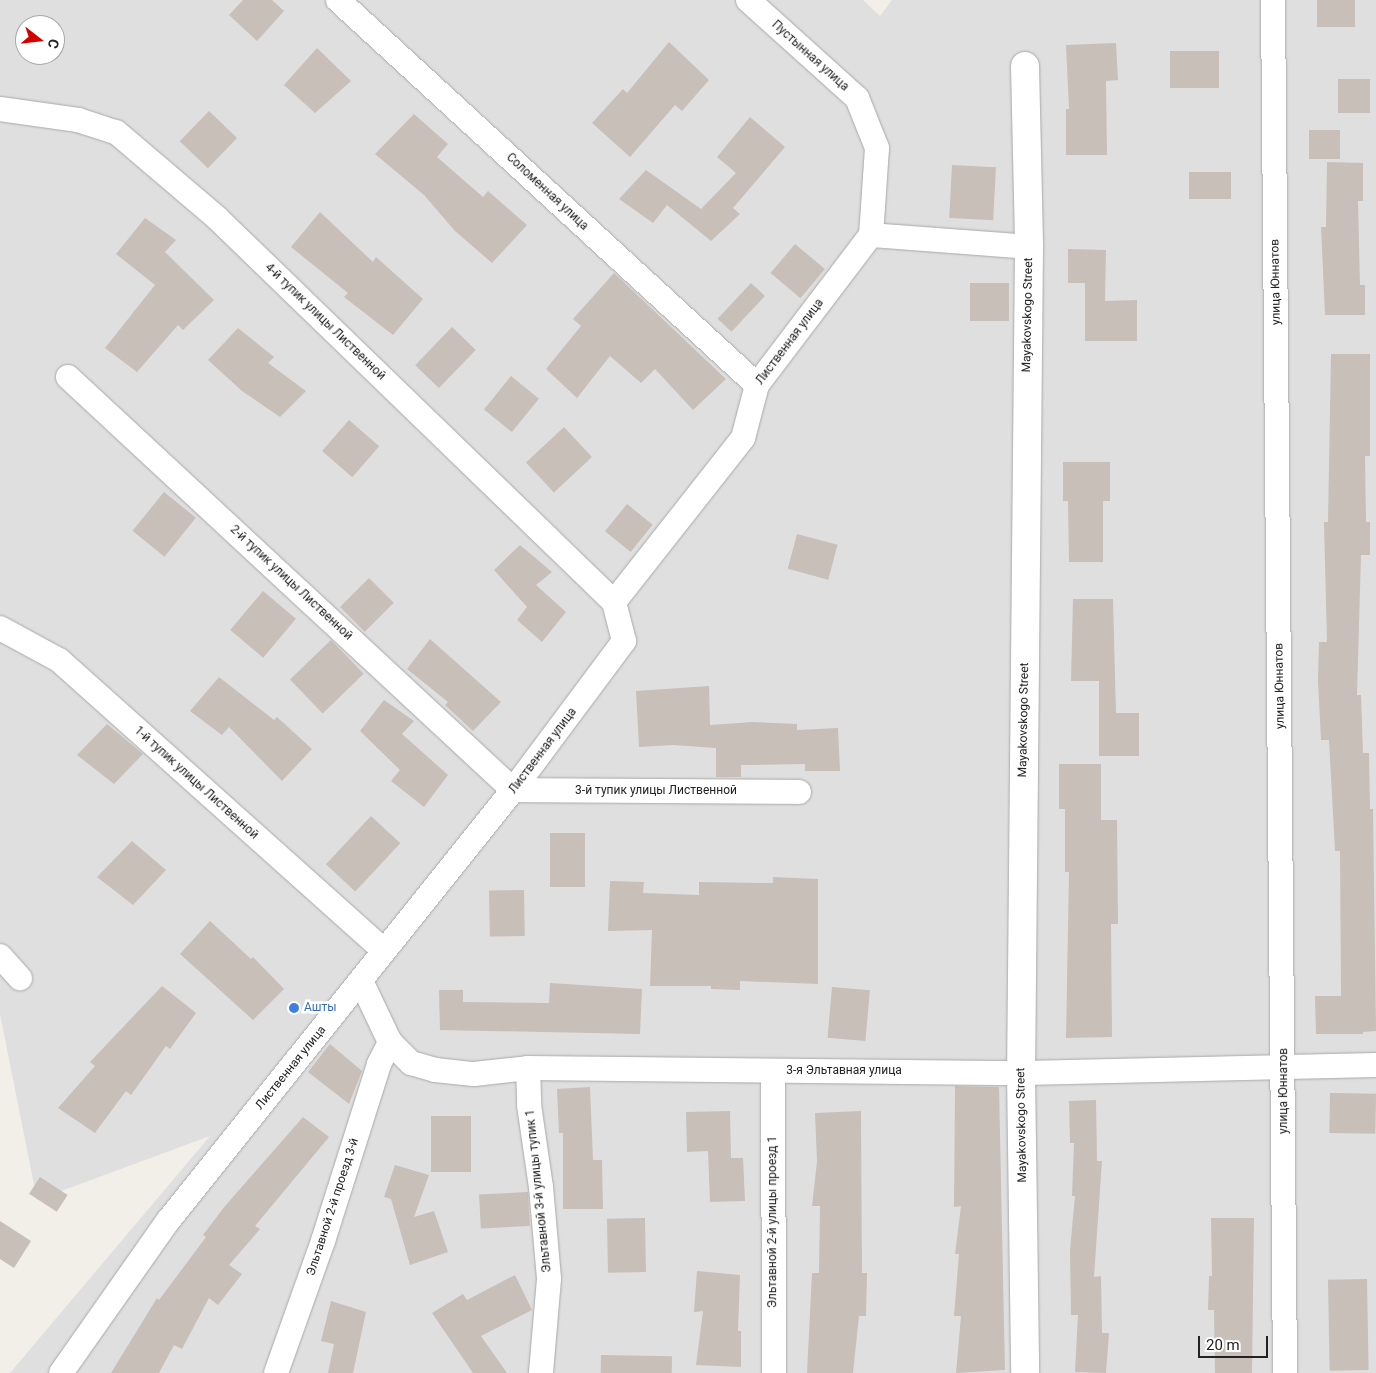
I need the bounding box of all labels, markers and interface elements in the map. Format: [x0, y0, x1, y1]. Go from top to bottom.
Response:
north arrow [15, 15, 65, 65]
street label: Пустынная улица [769, 18, 851, 94]
text: С [45, 37, 62, 50]
street label: Соломенная улица [503, 150, 591, 234]
street label: улица Юннатов [1268, 239, 1284, 325]
street label: Mayakovskogo Street [1020, 257, 1036, 373]
street label: 4-й тупик улицы Лиственной [262, 261, 388, 383]
street label: Лиственная улица [753, 296, 827, 388]
street label: 2-й тупик улицы Лиственной [227, 523, 355, 643]
street label: улица Юннатов [1272, 643, 1288, 729]
street label: Mayakovskogo Street [1016, 662, 1032, 778]
street label: Лиственная улица [506, 705, 580, 797]
street label: 1-й тупик улицы Лиственной [131, 724, 261, 842]
street label: 3-й тупик улицы Лиственной [575, 784, 737, 798]
place label: Ашты [304, 1001, 337, 1015]
marker: Ашты [288, 1002, 300, 1014]
street label: Лиственная улица [253, 1023, 329, 1113]
street label: улица Юннатов [1277, 1048, 1291, 1134]
street label: 3-я Эльтавная улица [786, 1064, 902, 1078]
street label: Mayakovskogo Street [1014, 1067, 1030, 1183]
street label: Эльтавной 3-й улицы тупик 1 [523, 1109, 555, 1273]
street label: Эльтавной 2-й проезд 3-й [304, 1136, 362, 1278]
street label: Эльтавной 2-й улицы проезд 1 [766, 1136, 780, 1308]
scale bar [1201, 1326, 1271, 1358]
text: 20 m [1206, 1336, 1240, 1354]

